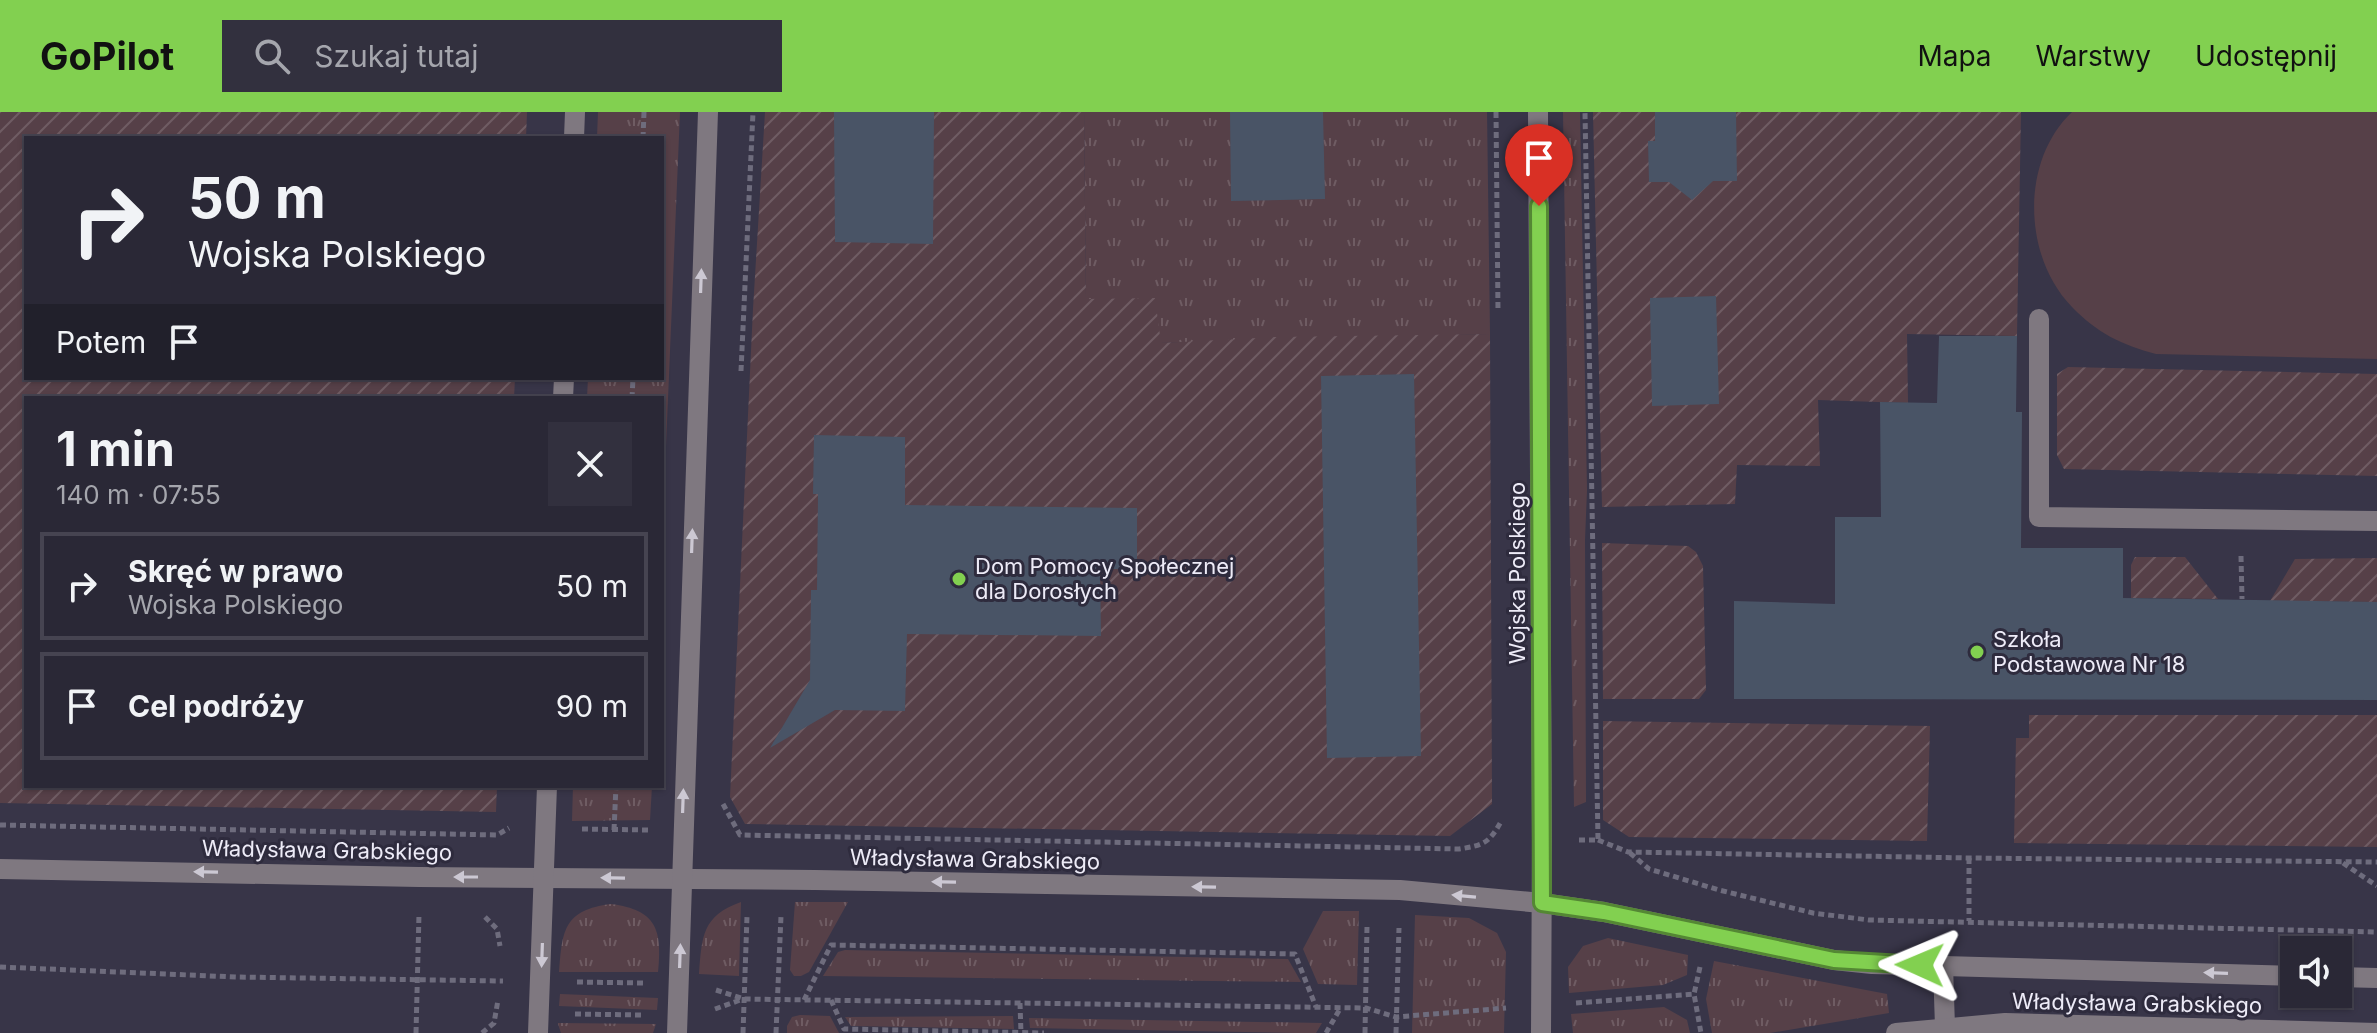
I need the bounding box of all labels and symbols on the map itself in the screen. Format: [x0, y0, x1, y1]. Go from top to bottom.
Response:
pin [1505, 124, 1573, 206]
one-way arrow [695, 268, 708, 293]
street label: Wojska Polskiego [1504, 482, 1530, 664]
one-way arrow [686, 528, 699, 553]
place label: Dom Pomocy Społecznej dla Dorosłych [975, 553, 1234, 604]
marker: Dom Pomocy Społecznej dla Dorosłych [950, 570, 968, 588]
place label: Szkoła Podstawowa Nr 18 [1993, 626, 2185, 677]
marker: Szkoła Podstawowa Nr 18 [1968, 643, 1986, 661]
one-way arrow [677, 788, 690, 813]
street label: Władysława Grabskiego [202, 835, 452, 865]
street label: Władysława Grabskiego [850, 844, 1100, 874]
one-way arrow [193, 866, 218, 878]
one-way arrow [453, 871, 478, 883]
one-way arrow [600, 872, 625, 884]
one-way arrow [931, 876, 956, 889]
one-way arrow [1191, 881, 1216, 893]
one-way arrow [1451, 889, 1476, 902]
position arrow [1878, 923, 1962, 1007]
one-way arrow [535, 943, 548, 968]
one-way arrow [673, 943, 686, 968]
one-way arrow [2203, 967, 2228, 980]
street label: Władysława Grabskiego [2012, 988, 2262, 1018]

